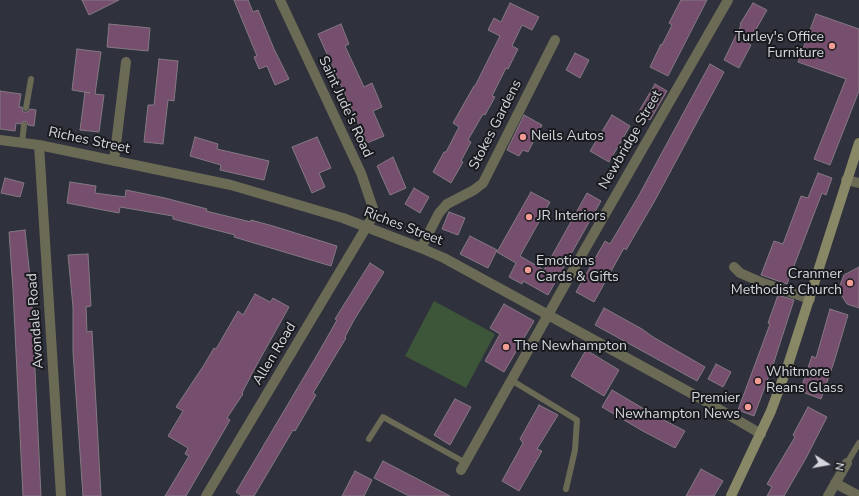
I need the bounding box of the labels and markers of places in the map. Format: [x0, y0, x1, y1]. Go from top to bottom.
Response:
place label: Turley's Office Furniture [735, 30, 824, 62]
marker: Turley's Office Furniture [827, 41, 837, 51]
place label: Neils Autos [531, 129, 604, 145]
marker: Neils Autos [518, 132, 528, 142]
place label: JR Interiors [537, 209, 606, 225]
marker: JR Interiors [524, 212, 534, 222]
place label: Emotions Cards & Gifts [536, 254, 619, 286]
marker: Emotions Cards & Gifts [523, 265, 533, 275]
place label: Cranmer Methodist Church [731, 267, 842, 300]
marker: Cranmer Methodist Church [845, 278, 855, 288]
place label: The Newhampton [514, 339, 627, 355]
marker: The Newhampton [501, 342, 511, 352]
place label: Whitmore Reans Glass [766, 365, 844, 398]
marker: Whitmore Reans Glass [753, 376, 763, 386]
place label: Premier Newhampton News [615, 391, 740, 424]
marker: Premier Newhampton News [743, 402, 753, 412]

